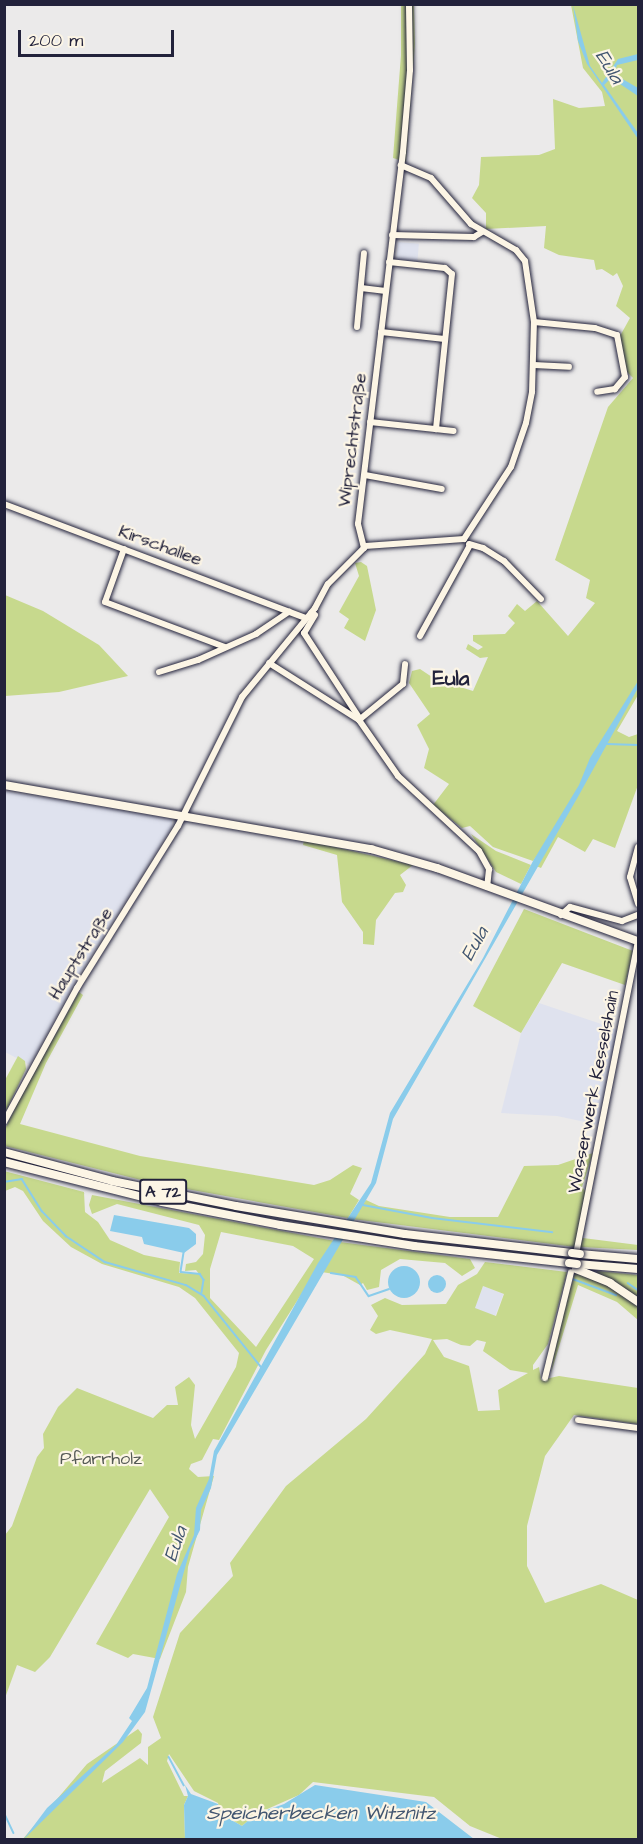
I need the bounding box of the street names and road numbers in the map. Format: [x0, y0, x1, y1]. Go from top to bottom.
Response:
street label: Wiprechtstraße [334, 372, 372, 508]
street label: Kirschallee [115, 521, 205, 571]
street label: Hauptstraße [44, 904, 118, 1004]
street label: Wasserwerk Kesselshain [564, 989, 624, 1195]
road number: A 72 [139, 1179, 187, 1205]

